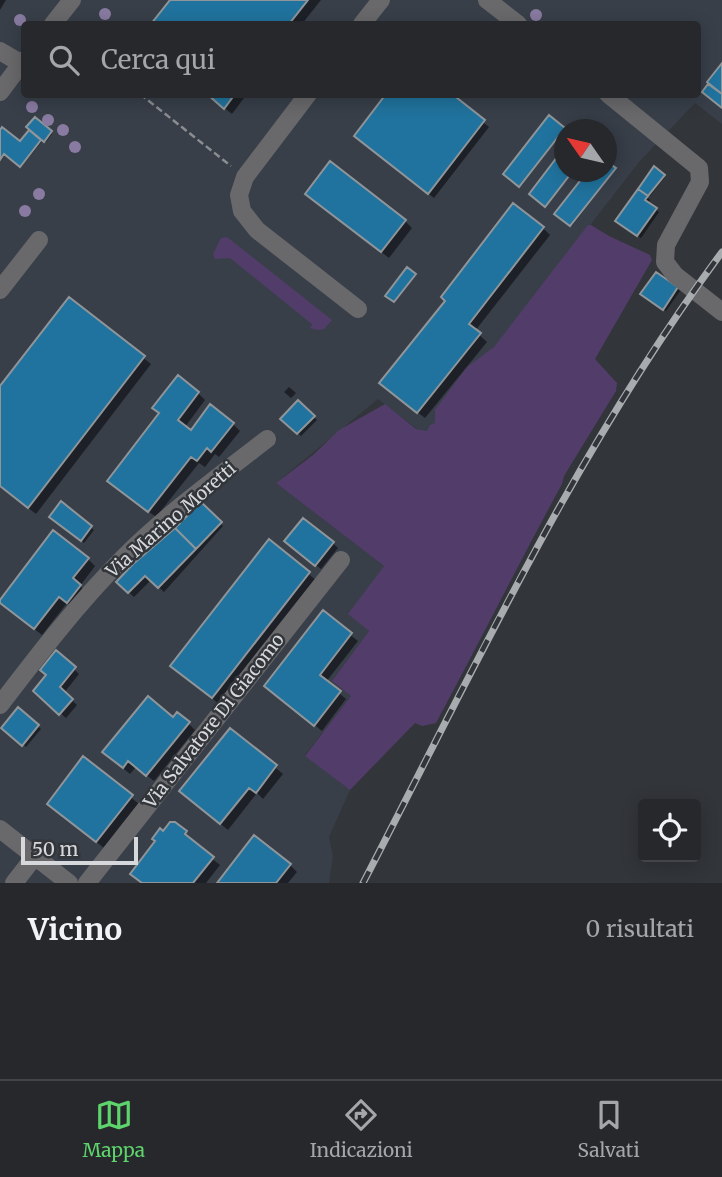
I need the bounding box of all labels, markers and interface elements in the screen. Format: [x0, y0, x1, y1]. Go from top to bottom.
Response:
search box [21, 21, 701, 98]
icon: search [45, 41, 83, 79]
text: Cerca qui [101, 43, 215, 76]
north arrow [554, 119, 617, 182]
street label: Via Marino Moretti [100, 457, 241, 583]
street label: Via Salvatore Di Giacomo [138, 629, 289, 813]
map controls [638, 799, 701, 862]
button: locate [638, 799, 701, 862]
scale bar [21, 834, 138, 866]
text: 50 m [32, 837, 78, 861]
text: Vicino [28, 910, 122, 948]
text: 0 risultati [586, 914, 694, 943]
tab: Mappa [82, 1096, 145, 1162]
tab: Indicazioni [310, 1096, 413, 1162]
tab: Salvati [578, 1096, 640, 1162]

